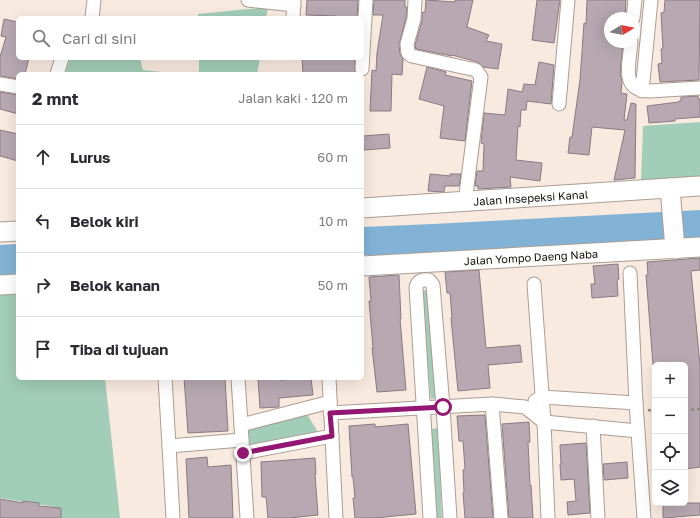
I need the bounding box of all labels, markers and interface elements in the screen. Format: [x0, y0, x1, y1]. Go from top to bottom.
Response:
north arrow [604, 12, 640, 48]
search box [16, 16, 364, 60]
icon: search [30, 27, 52, 49]
text: Cari di sini [62, 29, 137, 47]
text: 2 mnt [32, 88, 79, 109]
text: Jalan kaki · 120 m [238, 90, 348, 106]
icon: ahead [32, 146, 54, 168]
text: Lurus [70, 148, 111, 166]
text: 60 m [317, 149, 348, 165]
street label: Jalan Insepeksi Kanal [473, 187, 589, 207]
icon: left [32, 210, 54, 232]
text: Belok kiri [70, 212, 139, 230]
text: 10 m [319, 213, 348, 229]
street label: Jalan Yompo Daeng Naba [463, 246, 598, 267]
icon: right [32, 274, 54, 296]
text: Belok kanan [70, 276, 160, 294]
text: 50 m [318, 277, 348, 293]
icon: arrive [32, 338, 54, 360]
text: Tiba di tujuan [70, 340, 168, 358]
map controls [652, 362, 688, 506]
button: + [652, 362, 688, 398]
route start [434, 398, 452, 416]
button: − [652, 398, 688, 434]
button: locate [652, 434, 688, 470]
route end [234, 444, 252, 462]
button: layers [652, 470, 688, 506]

